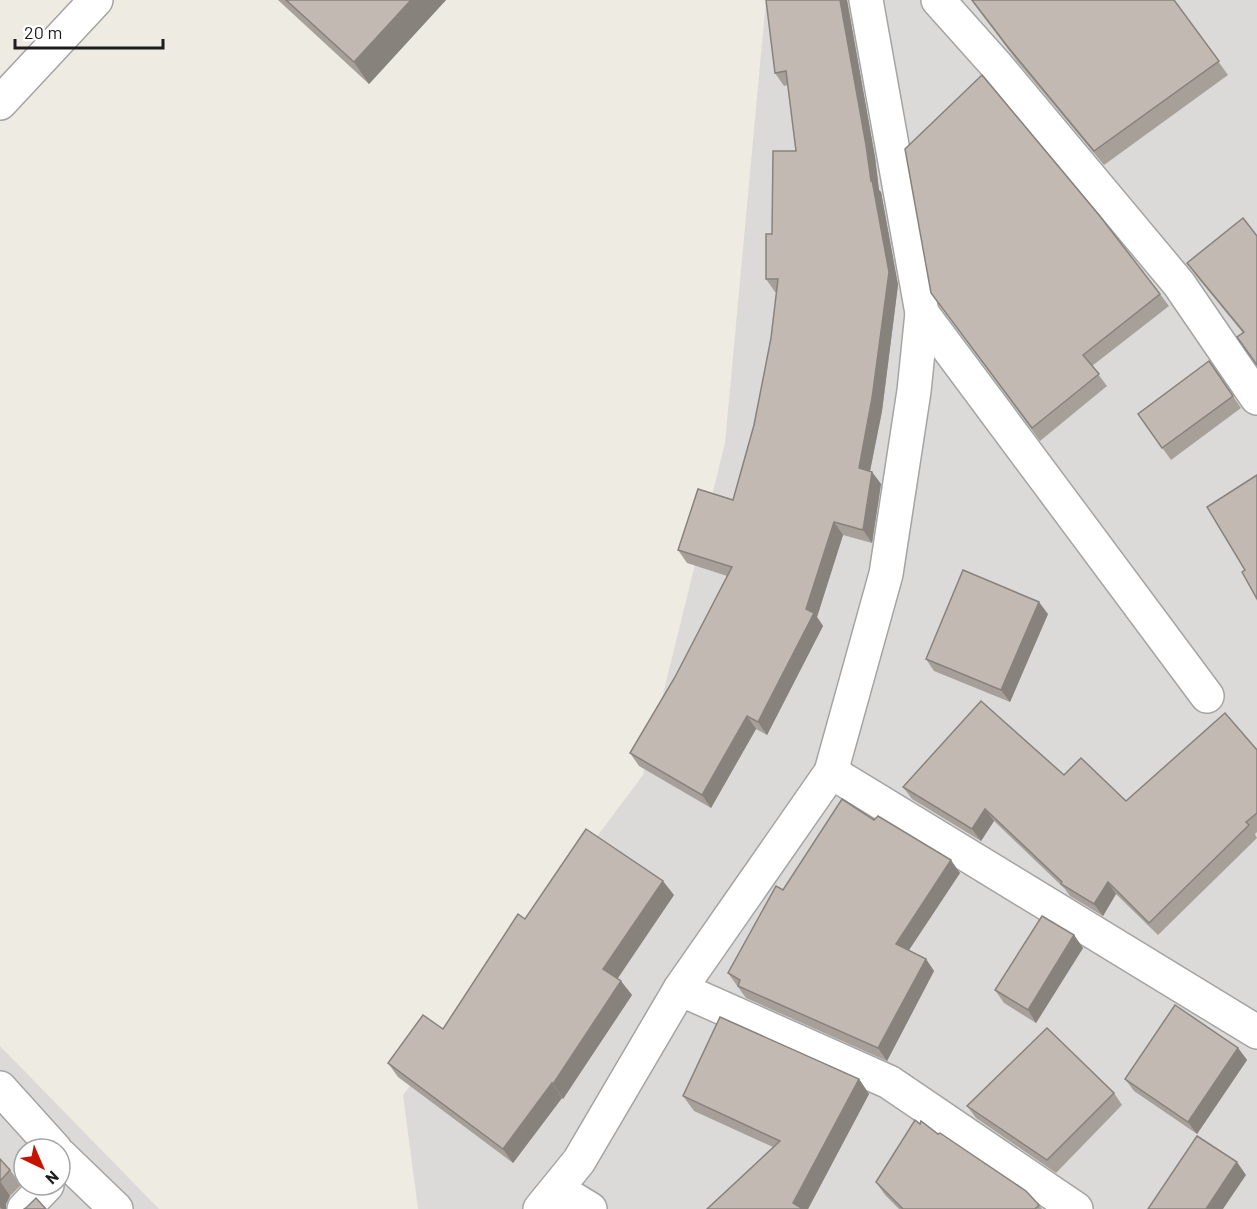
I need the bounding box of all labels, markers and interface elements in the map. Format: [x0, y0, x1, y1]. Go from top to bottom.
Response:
scale bar [15, 12, 164, 50]
text: 20 m [24, 21, 62, 43]
north arrow [12, 1137, 72, 1197]
text: N [42, 1168, 63, 1189]

